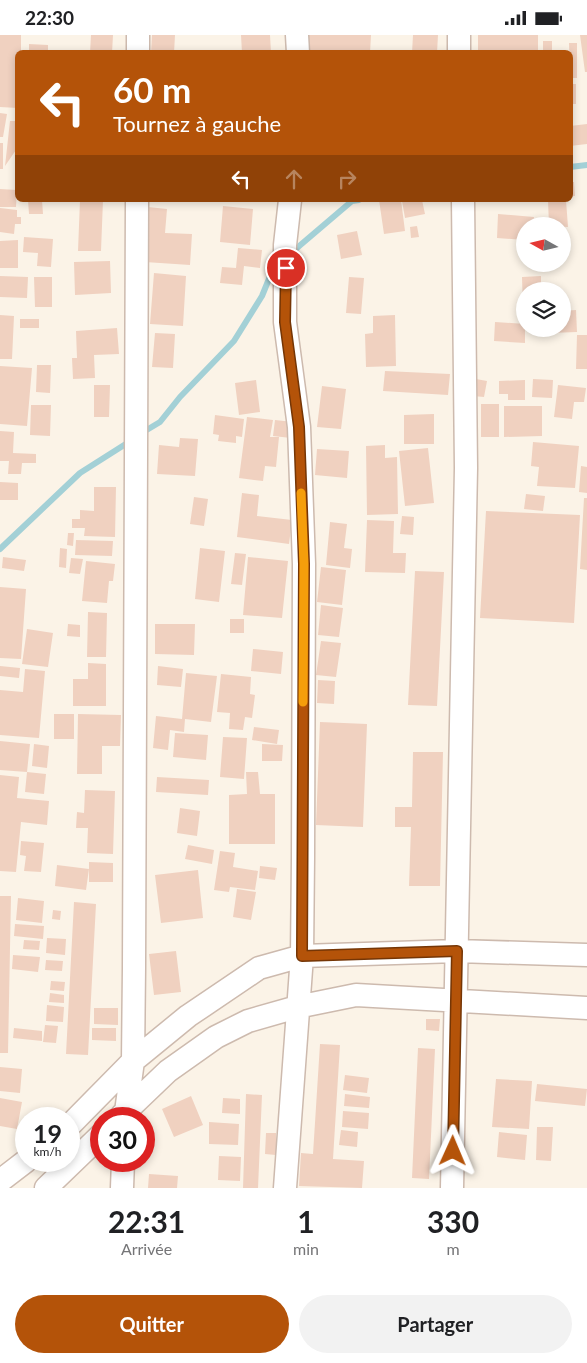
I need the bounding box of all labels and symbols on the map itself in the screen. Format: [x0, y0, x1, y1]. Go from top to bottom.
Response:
north arrow [516, 217, 571, 273]
pin [265, 247, 307, 289]
speed limit sign: 30 [90, 1107, 155, 1172]
position arrow [426, 1124, 478, 1176]

